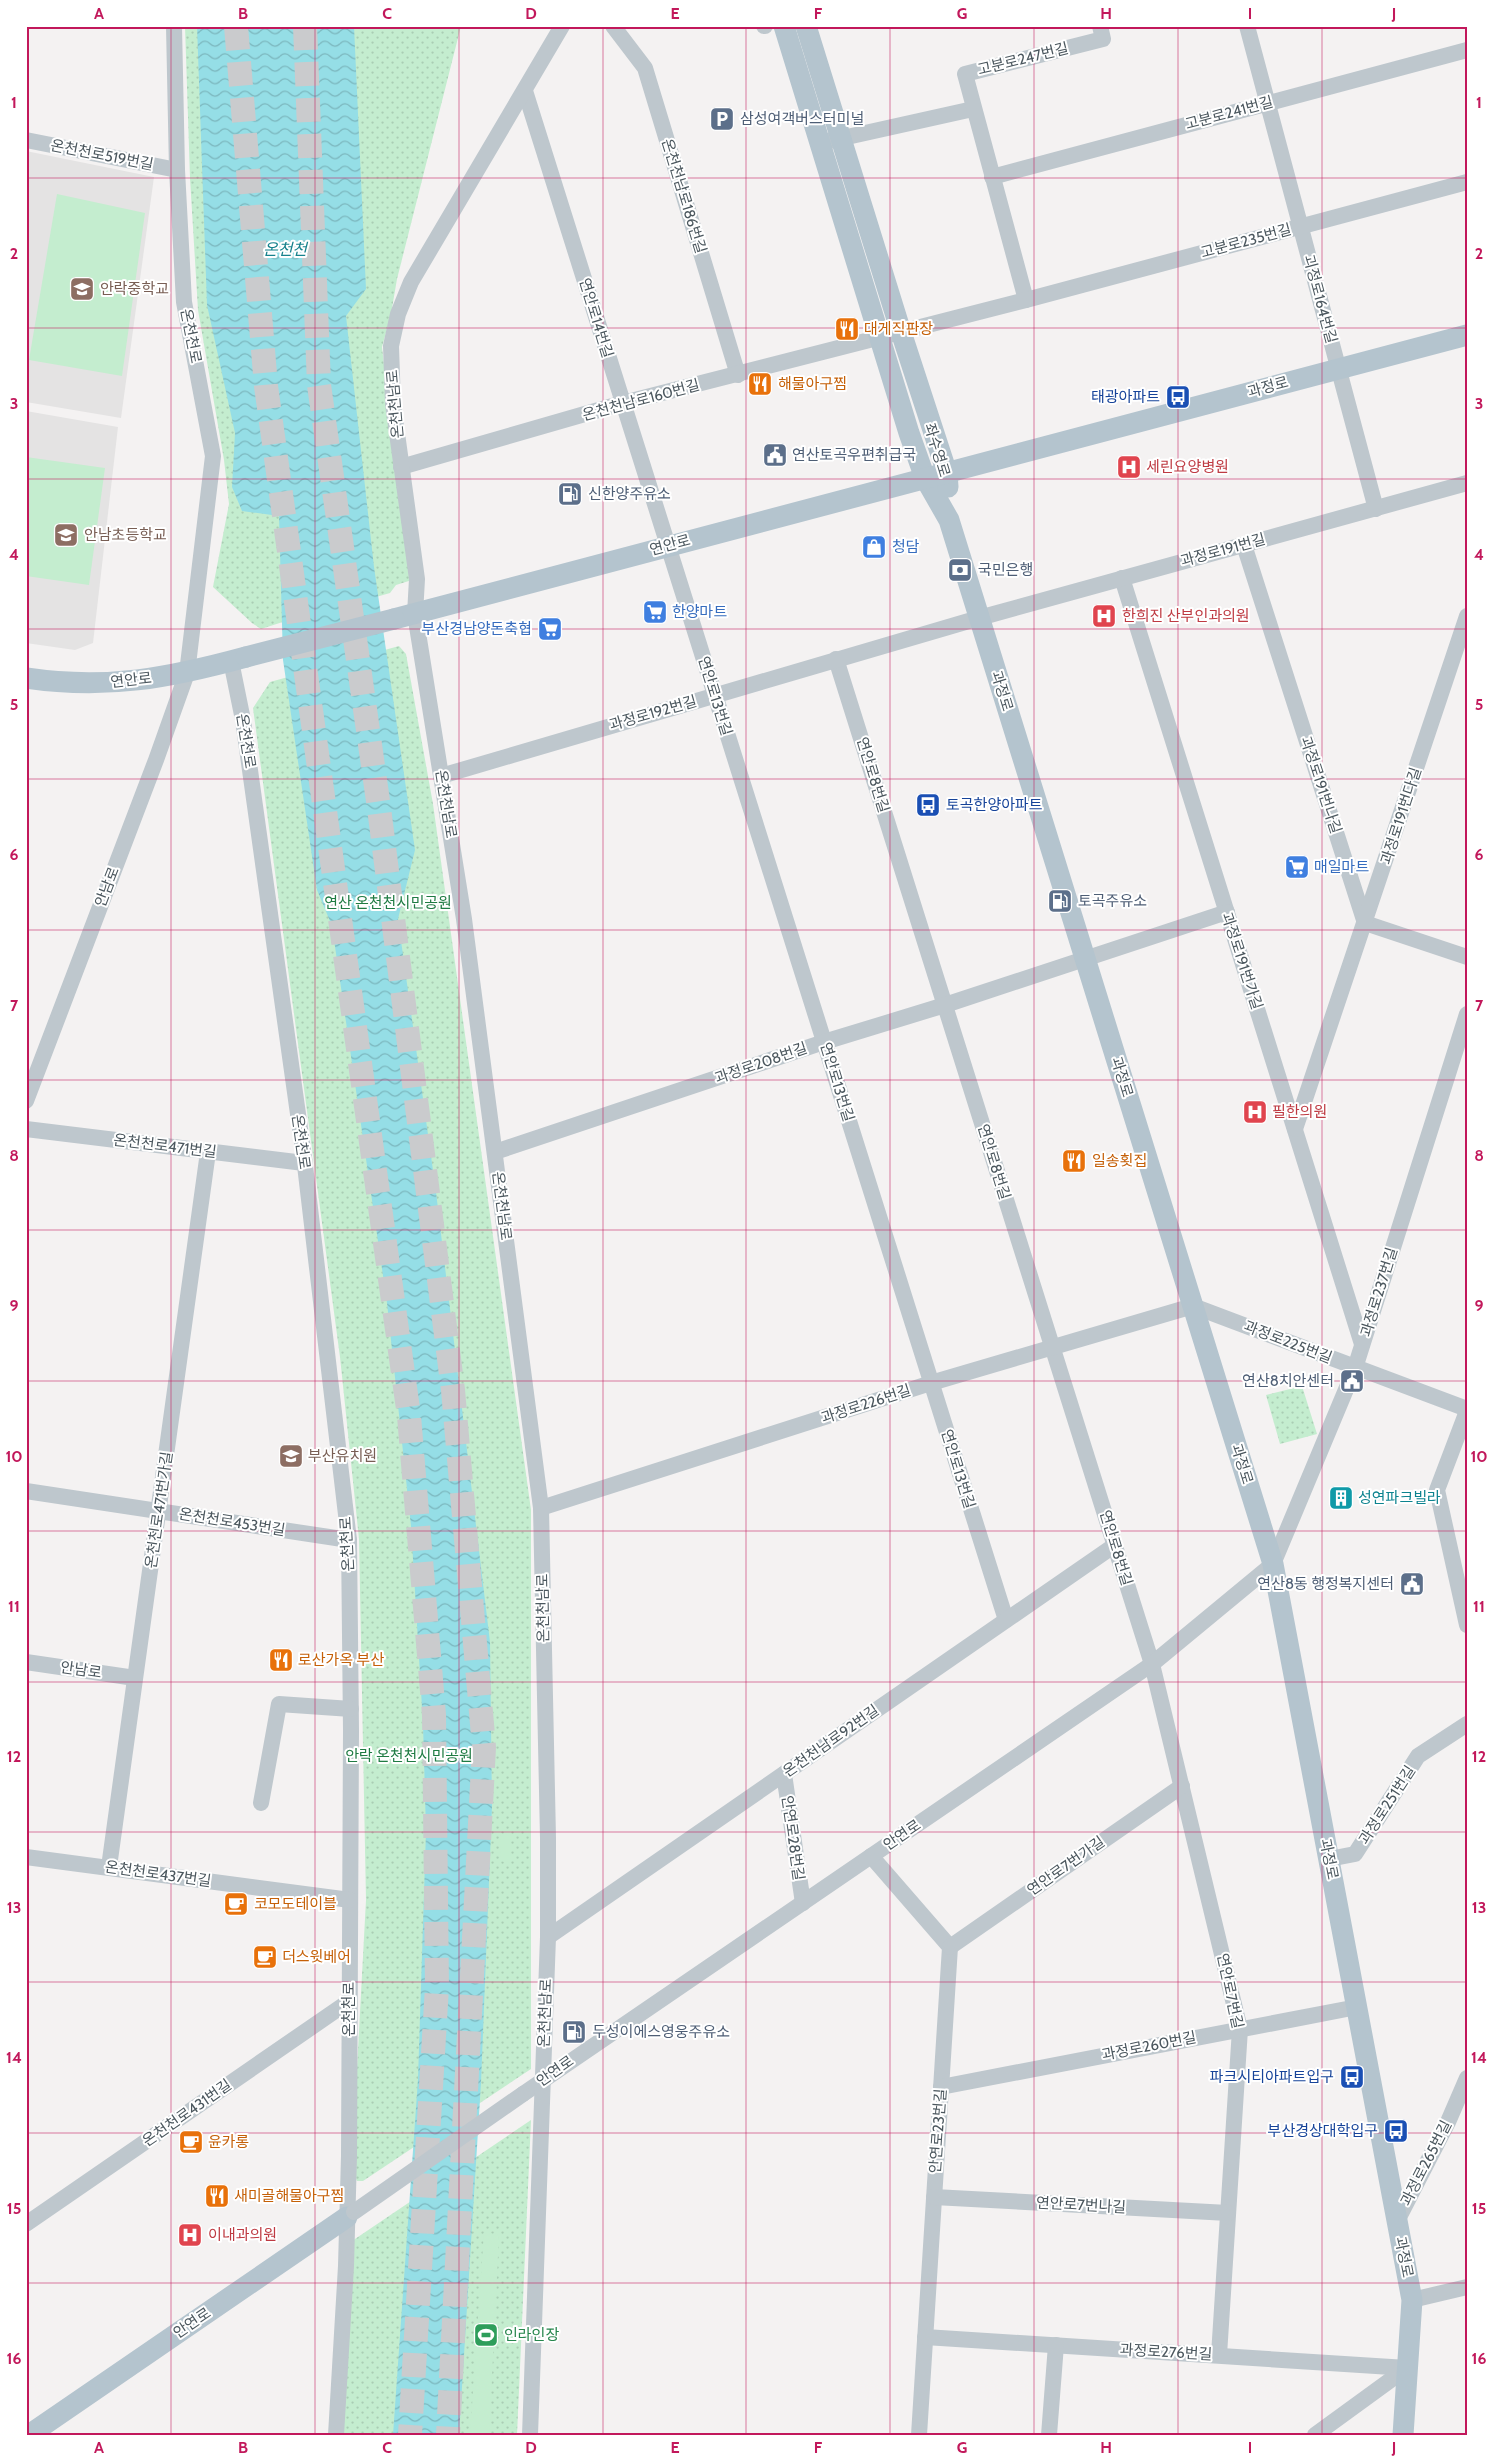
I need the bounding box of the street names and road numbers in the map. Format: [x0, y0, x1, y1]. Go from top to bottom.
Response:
street label: 고분로247번길 [976, 39, 1070, 79]
street label: 고분로241번길 [1183, 93, 1275, 133]
street label: 온천천로519번길 [49, 136, 155, 174]
street label: 온천천남로186번길 [658, 136, 710, 256]
street label: 고분로235번길 [1199, 220, 1293, 262]
street label: 괴정로164번길 [1300, 253, 1340, 345]
street label: 연안로14번길 [575, 276, 617, 360]
street label: 온천천로 [177, 307, 205, 365]
street label: 온천천남로 [383, 369, 407, 439]
street label: 과정로 [1246, 373, 1290, 401]
street label: 온천천남로160번길 [580, 376, 702, 424]
street label: 좌수영로 [920, 421, 954, 479]
street label: 과정로191번길 [1179, 530, 1267, 570]
street label: 연안로 [648, 531, 692, 559]
street label: 연안로13번길 [694, 654, 736, 738]
street label: 연안로 [109, 669, 153, 691]
street label: 과정로 [987, 669, 1017, 713]
street label: 과정로192번길 [607, 692, 699, 734]
street label: 온천천로 [233, 712, 259, 770]
street label: 과정로191번나길 [1297, 734, 1345, 836]
street label: 연안로8번길 [853, 735, 893, 815]
street label: 과정로191번다길 [1377, 765, 1425, 867]
street label: 온천천남로 [432, 769, 460, 839]
street label: 안남로 [91, 864, 123, 910]
street label: 과정로191번가길 [1218, 910, 1266, 1012]
street label: 과정로208번길 [712, 1039, 810, 1087]
street label: 연안로13번길 [816, 1040, 858, 1124]
street label: 과정로 [1107, 1055, 1137, 1099]
street label: 온천천로 [288, 1113, 314, 1171]
street label: 연안로8번길 [974, 1122, 1014, 1202]
street label: 온천천로471번길 [112, 1131, 218, 1161]
street label: 온천천남로 [489, 1171, 515, 1241]
street label: 과정로237번길 [1357, 1245, 1401, 1339]
street label: 과정로225번길 [1241, 1317, 1335, 1367]
street label: 과정로226번길 [819, 1381, 913, 1427]
street label: 연안로13번길 [937, 1427, 979, 1511]
street label: 과정로 [1227, 1442, 1257, 1486]
street label: 온천천로471번가길 [142, 1450, 176, 1570]
street label: 온천천로453번길 [177, 1505, 287, 1539]
street label: 연안로8번길 [1096, 1508, 1136, 1588]
street label: 온천천로 [337, 1516, 357, 1572]
street label: 온천천남로 [533, 1573, 553, 1643]
street label: 안남로 [59, 1658, 103, 1682]
street label: 온천천남로92번길 [780, 1701, 882, 1781]
street label: 과정로251번길 [1355, 1762, 1419, 1848]
street label: 안연로28번길 [778, 1794, 808, 1882]
street label: 안연로 [880, 1816, 924, 1854]
street label: 연안로7번가길 [1024, 1833, 1108, 1899]
street label: 과정로 [1316, 1837, 1342, 1881]
street label: 온천천로437번길 [104, 1858, 212, 1890]
street label: 연안로7번길 [1213, 1952, 1247, 2030]
street label: 온천천남로 [535, 1978, 555, 2048]
street label: 온천천로 [340, 1981, 358, 2037]
street label: 과정로260번길 [1100, 2028, 1198, 2064]
street label: 안연로 [533, 2052, 577, 2090]
street label: 온천천로431번길 [139, 2076, 235, 2150]
street label: 안연로23번길 [926, 2088, 950, 2174]
street label: 과정로265번길 [1397, 2117, 1455, 2209]
street label: 연안로7번나길 [1035, 2194, 1127, 2216]
street label: 과정로 [1391, 2235, 1417, 2279]
street label: 안연로 [170, 2304, 214, 2342]
street label: 과정로276번길 [1119, 2341, 1213, 2363]

